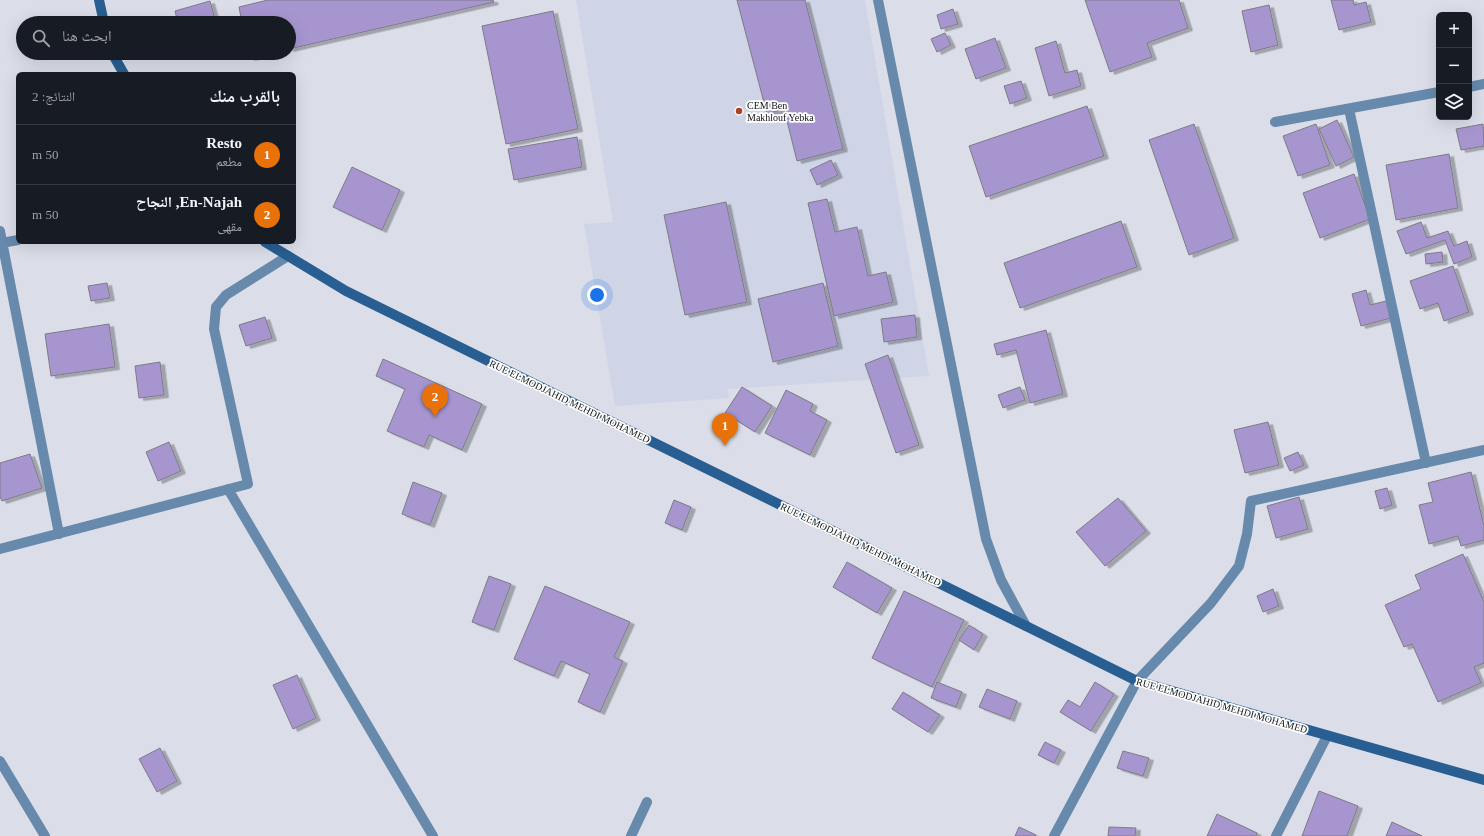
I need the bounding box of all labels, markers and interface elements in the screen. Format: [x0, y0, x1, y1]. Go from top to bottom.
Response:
map controls [1436, 12, 1472, 120]
button: + [1436, 12, 1472, 48]
search box [16, 16, 296, 60]
icon: search [30, 27, 52, 49]
text: ابحث هنا [62, 28, 112, 44]
button: − [1436, 48, 1472, 84]
button: layers [1436, 84, 1472, 120]
text: بالقرب منك [209, 87, 280, 106]
text: النتائج: 2 [32, 89, 75, 104]
place label: CEM Ben Makhlouf Yebka [747, 100, 814, 123]
marker: CEM Ben Makhlouf Yebka [734, 106, 744, 116]
text: Resto [206, 135, 242, 151]
text: 50 m [32, 147, 58, 162]
text: 1 [264, 147, 270, 162]
text: مطعم [216, 154, 242, 169]
text: En-Najah, النجاح [136, 194, 242, 210]
text: 50 m [32, 207, 58, 222]
text: 2 [264, 207, 270, 222]
text: مقهى [217, 219, 242, 234]
your location [587, 285, 607, 305]
street label: RUE ELMODJAHID MEHDI MOHAMED [488, 358, 652, 445]
pin: 2 [422, 384, 448, 417]
pin: 1 [712, 413, 738, 446]
street label: RUE ELMODJAHID MEHDI MOHAMED [779, 501, 943, 588]
street label: RUE ELMODJAHID MEHDI MOHAMED [1135, 676, 1309, 735]

